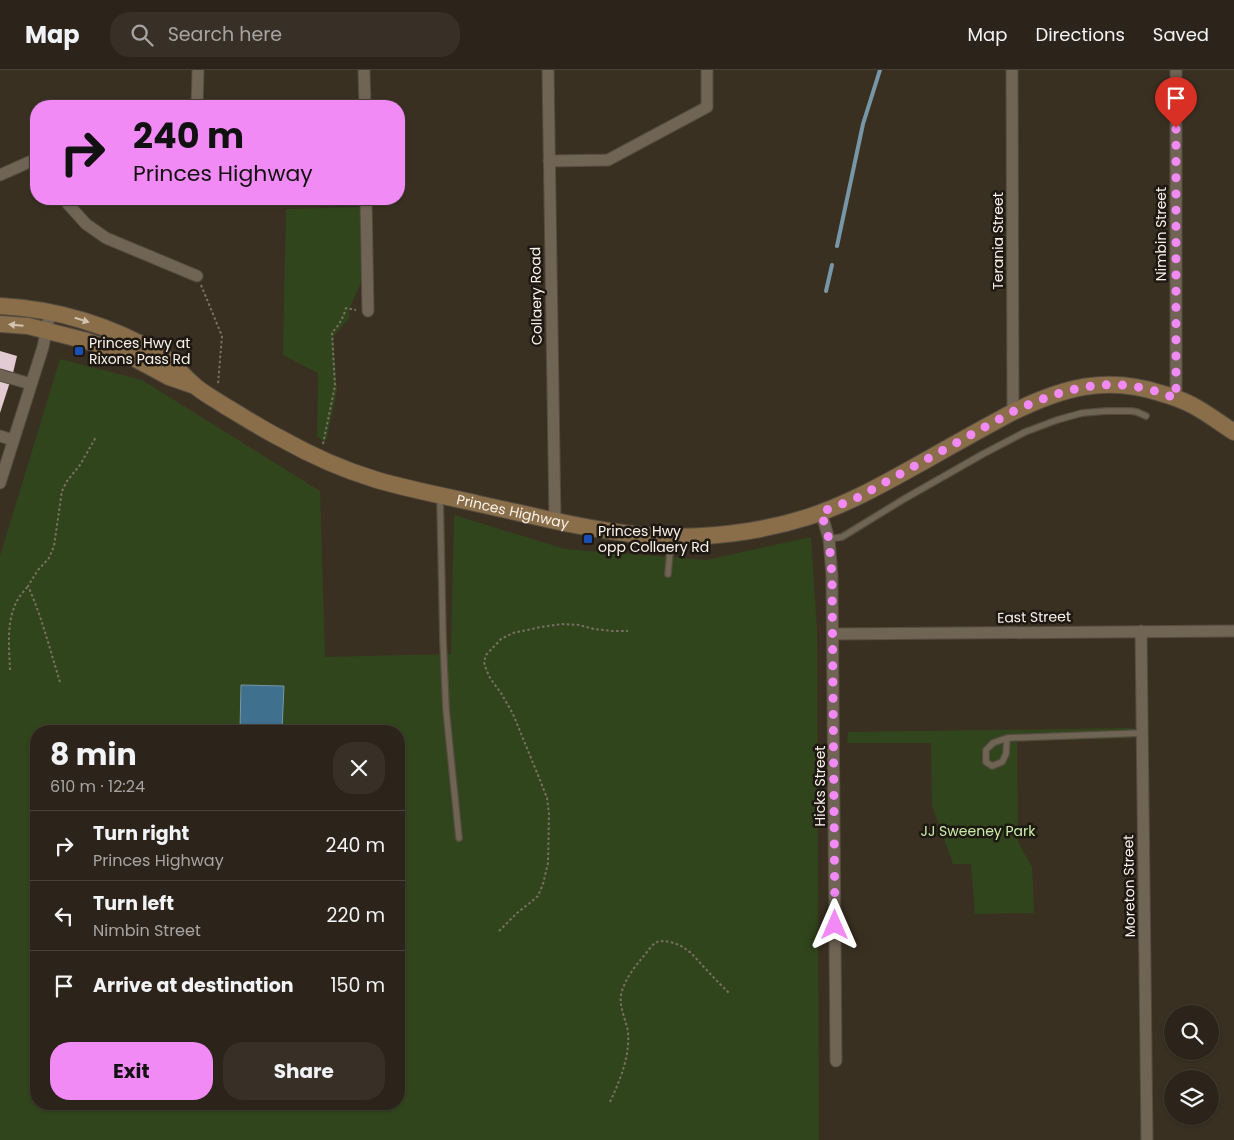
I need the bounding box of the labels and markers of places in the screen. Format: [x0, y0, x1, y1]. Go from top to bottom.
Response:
pin [1155, 77, 1197, 128]
place label: Princes Hwy at Rixons Pass Rd [89, 333, 191, 369]
marker: Princes Hwy at Rixons Pass Rd [73, 345, 85, 357]
place label: Princes Hwy opp Collaery Rd [598, 521, 709, 557]
marker: Princes Hwy opp Collaery Rd [582, 533, 594, 545]

